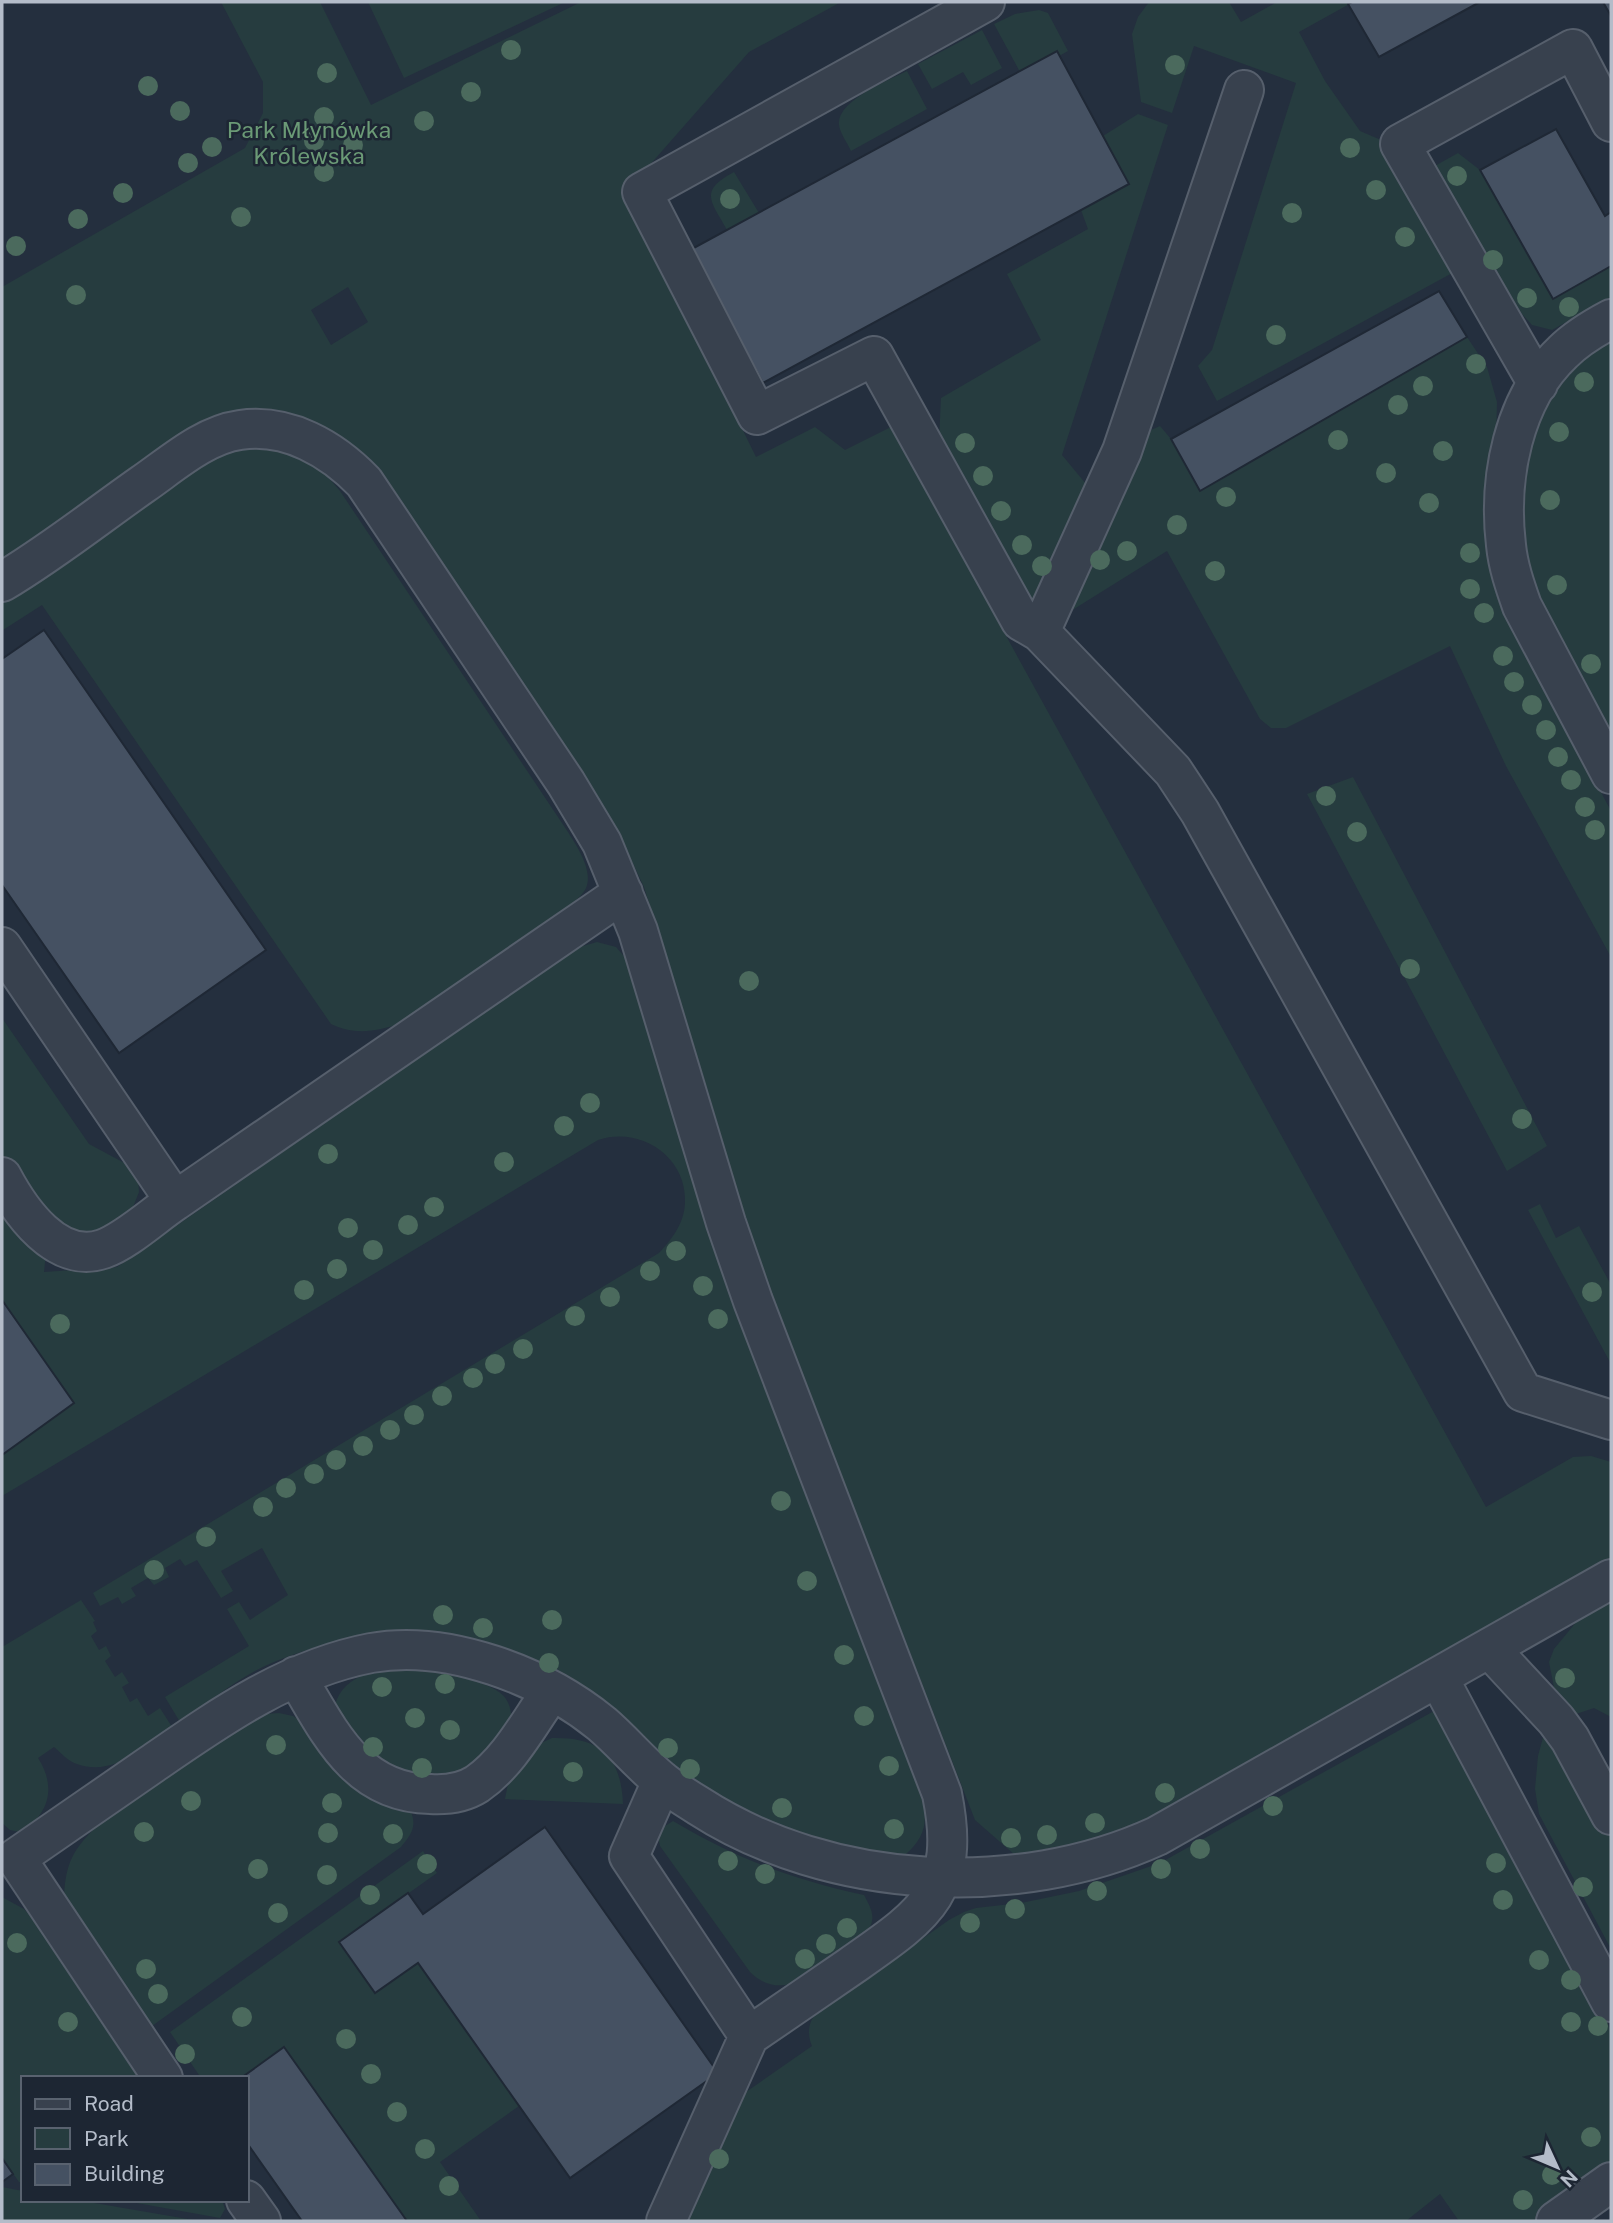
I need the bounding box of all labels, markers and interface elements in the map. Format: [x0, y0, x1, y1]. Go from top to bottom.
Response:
park label: Park Młynówka Królewska [227, 116, 391, 169]
legend [21, 2076, 248, 2202]
text: Road [84, 2091, 134, 2116]
text: Park [84, 2126, 129, 2151]
north arrow [1522, 2132, 1592, 2202]
text: Building [84, 2161, 165, 2186]
text: N [1556, 2166, 1582, 2192]

